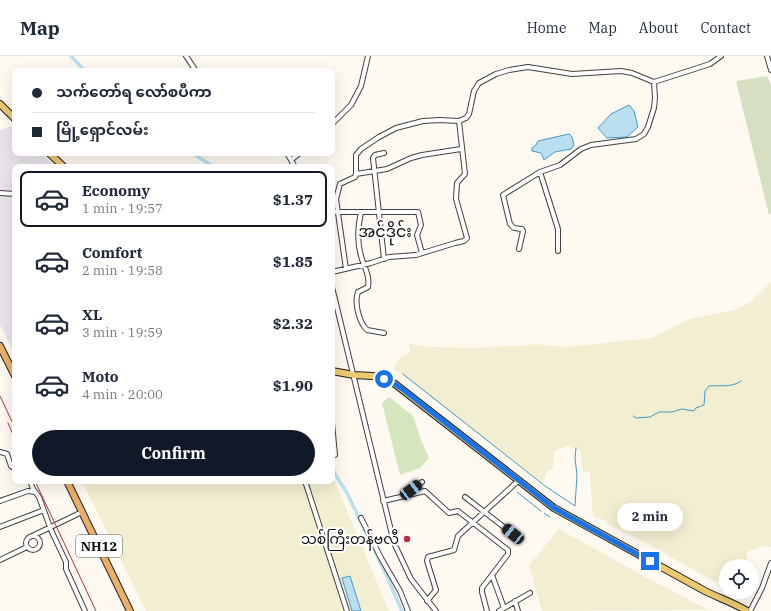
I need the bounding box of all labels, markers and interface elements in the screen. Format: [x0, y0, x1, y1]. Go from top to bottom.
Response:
text: Map [20, 16, 60, 40]
text: Home [527, 19, 566, 37]
text: Map [588, 19, 617, 37]
text: About [639, 19, 678, 37]
text: Contact [700, 19, 751, 37]
text: သက်တော်ရ လော်စပီကာ [56, 82, 212, 101]
text: မြို့ရှောင်လမ်း [56, 120, 149, 139]
icon: car [34, 181, 70, 217]
text: Economy [82, 181, 150, 200]
text: $1.37 [273, 190, 313, 209]
text: 1 min · 19:57 [82, 200, 163, 217]
district label: အင်ဒိုင်း [358, 220, 412, 246]
icon: car [34, 243, 70, 279]
text: Comfort [82, 243, 142, 262]
text: $1.85 [273, 252, 313, 271]
text: 2 min · 19:58 [82, 262, 163, 279]
icon: car [34, 305, 70, 341]
text: XL [82, 305, 102, 324]
text: $2.32 [273, 314, 313, 333]
text: 3 min · 19:59 [82, 324, 163, 341]
icon: car [34, 367, 70, 403]
text: Moto [82, 367, 119, 386]
route start [375, 370, 393, 388]
text: $1.90 [273, 376, 313, 395]
text: 4 min · 20:00 [82, 386, 163, 403]
button: Confirm [32, 430, 315, 476]
car [398, 478, 424, 502]
callout: 2 min [617, 503, 683, 531]
text: 2 min [632, 508, 668, 525]
car [500, 522, 526, 546]
place label: သစ်ကြီးတန်ဗလီ [301, 529, 399, 551]
marker: သစ်ကြီးတန်ဗလီ [402, 534, 412, 544]
road number: NH12 [76, 535, 122, 557]
route end [641, 552, 659, 570]
map controls [719, 559, 759, 599]
button: locate [719, 559, 759, 599]

